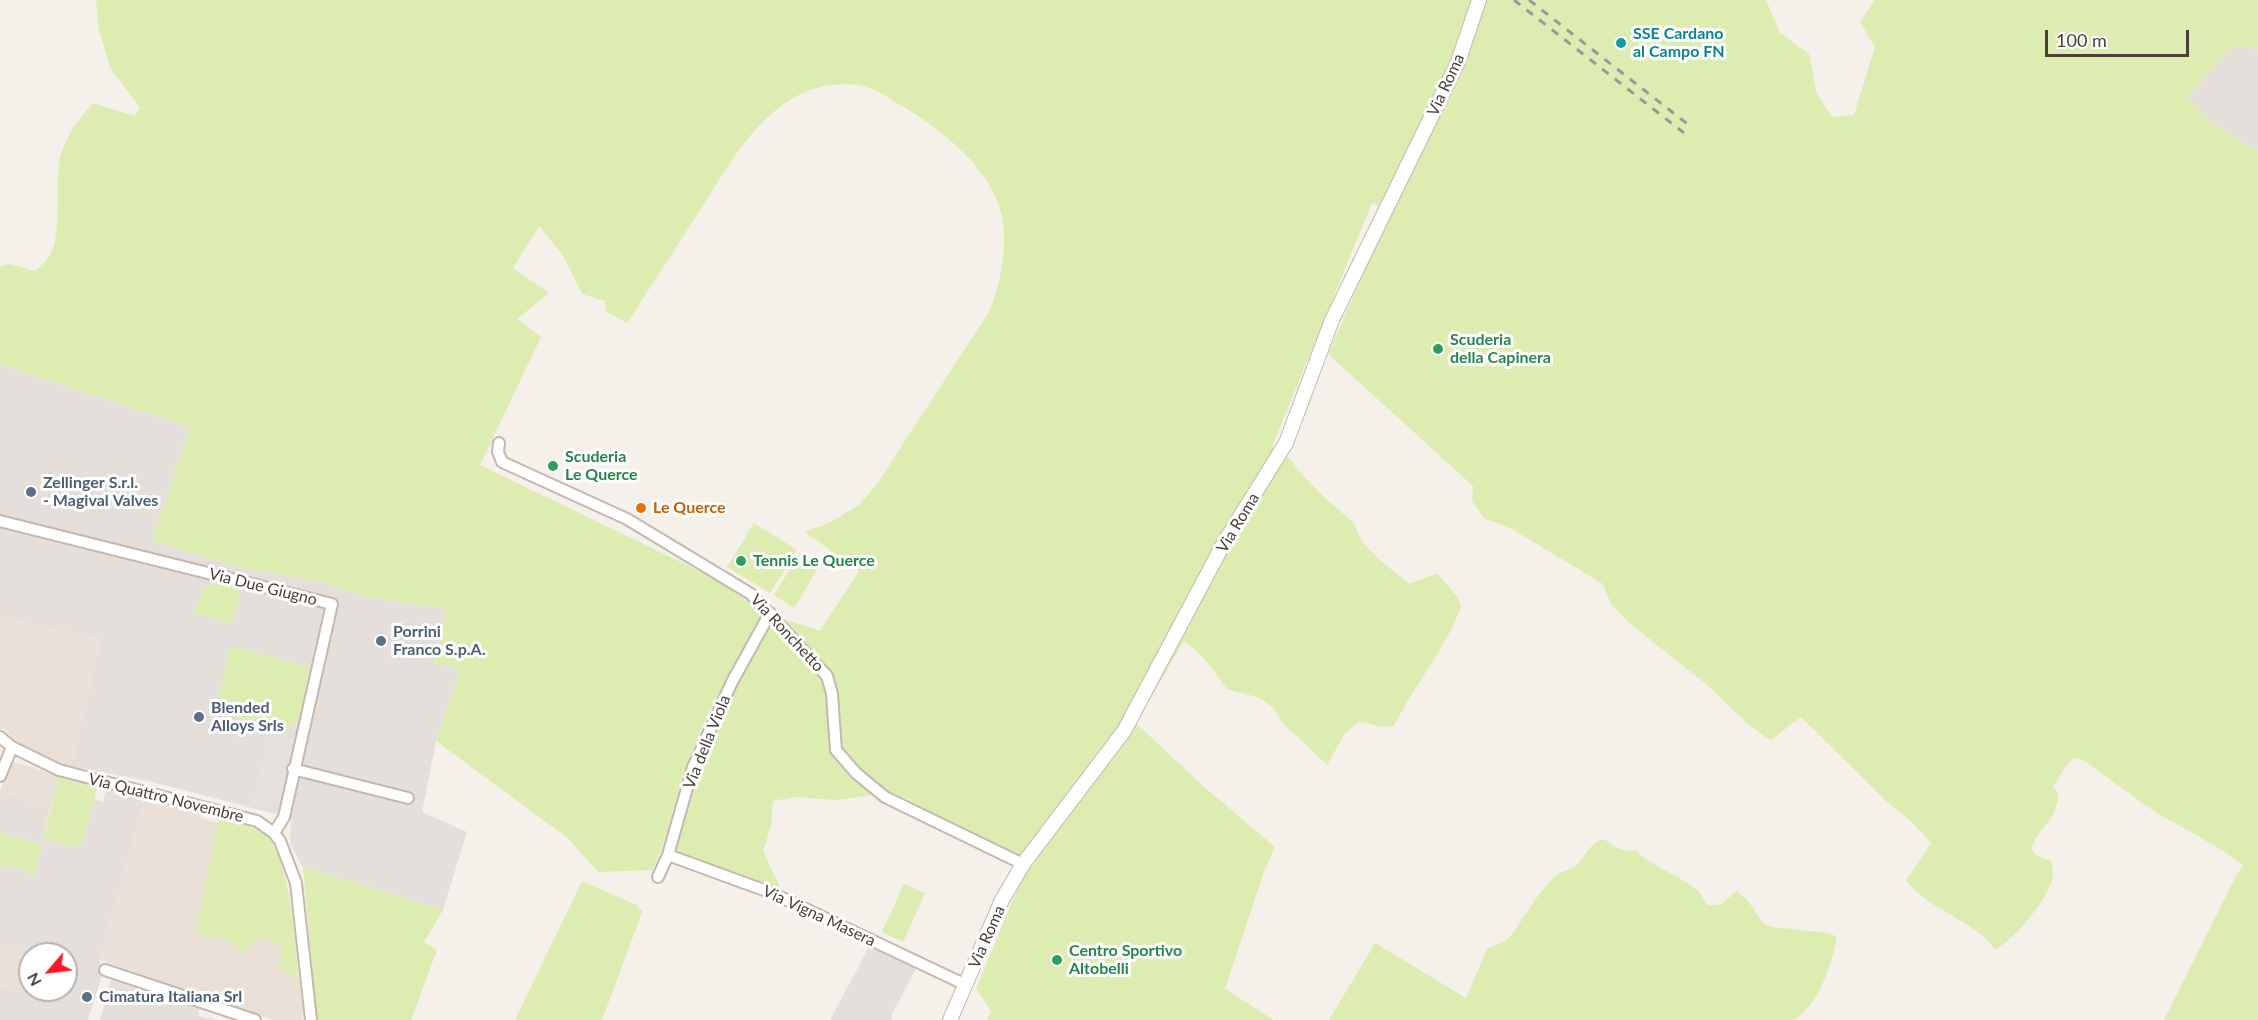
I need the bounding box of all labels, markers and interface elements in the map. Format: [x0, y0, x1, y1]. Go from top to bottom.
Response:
scale bar [2048, 18, 2192, 56]
place label: SSE Cardano al Campo FN [1633, 24, 1725, 62]
text: 100 m [2056, 29, 2107, 51]
marker: SSE Cardano al Campo FN [1614, 36, 1628, 50]
street label: Via Roma [1423, 51, 1469, 119]
place label: Scuderia della Capinera [1450, 330, 1551, 368]
marker: Scuderia della Capinera [1431, 342, 1445, 356]
place label: Scuderia Le Querce [565, 447, 638, 485]
marker: Scuderia Le Querce [546, 459, 560, 473]
place label: Zellinger S.r.l. - Magival Valves [43, 473, 158, 511]
marker: Zellinger S.r.l. - Magival Valves [24, 485, 38, 499]
street label: Via Roma [1213, 490, 1263, 556]
place label: Le Querce [653, 498, 726, 518]
marker: Le Querce [634, 501, 648, 515]
place label: Tennis Le Querce [753, 551, 875, 571]
marker: Tennis Le Querce [734, 554, 748, 568]
street label: Via Due Giugno [207, 564, 319, 610]
street label: Via Ronchetto [746, 590, 828, 676]
place label: Porrini Franco S.p.A. [393, 622, 485, 660]
marker: Porrini Franco S.p.A. [374, 634, 388, 648]
street label: Via della Viola [680, 692, 734, 792]
place label: Blended Alloys Srls [211, 698, 284, 736]
marker: Blended Alloys Srls [192, 710, 206, 724]
street label: Via Quattro Novembre [86, 769, 246, 827]
street label: Via Vigna Masera [760, 881, 878, 951]
street label: Via Roma [965, 903, 1009, 971]
place label: Centro Sportivo Altobelli [1069, 941, 1182, 979]
north arrow [18, 942, 78, 1002]
marker: Centro Sportivo Altobelli [1050, 953, 1064, 967]
text: N [22, 970, 45, 990]
place label: Cimatura Italiana Srl [99, 987, 242, 1007]
marker: Cimatura Italiana Srl [80, 990, 94, 1004]

